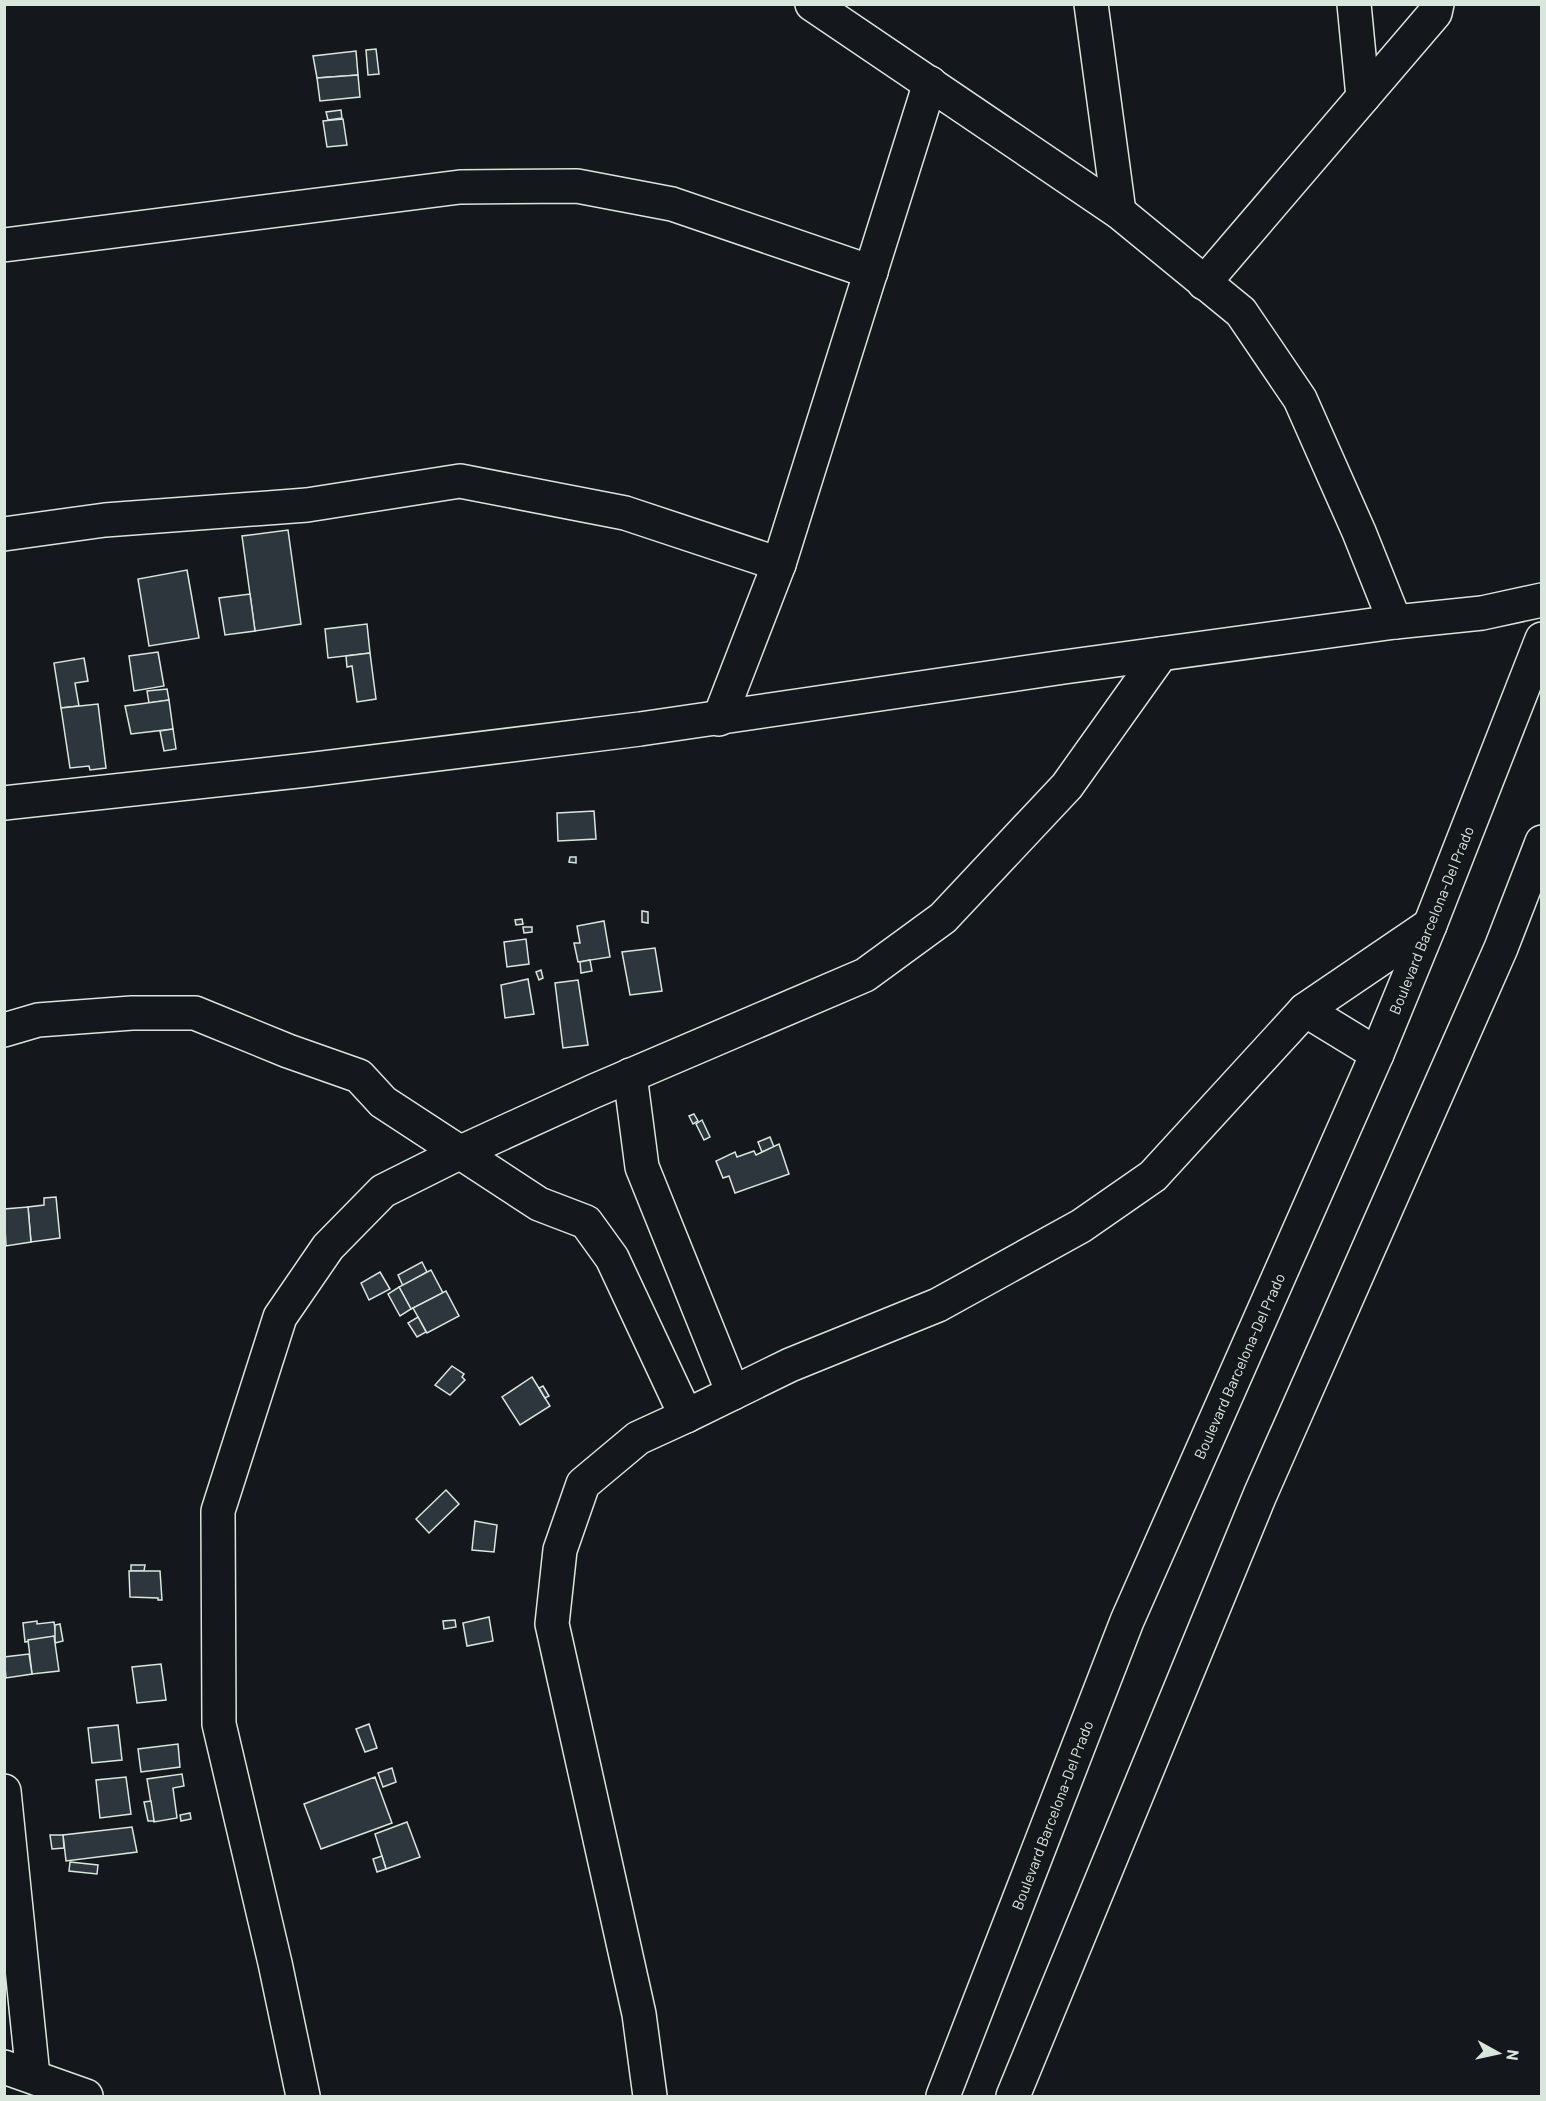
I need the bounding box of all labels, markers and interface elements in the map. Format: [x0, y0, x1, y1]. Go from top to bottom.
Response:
street label: Boulevard Barcelona-Del Prado [1385, 823, 1477, 1017]
street label: Boulevard Barcelona-Del Prado [1190, 1270, 1288, 1462]
street label: Boulevard Barcelona-Del Prado [1007, 1718, 1097, 1912]
north arrow [1468, 2023, 1528, 2083]
text: N [1503, 2049, 1523, 2062]

